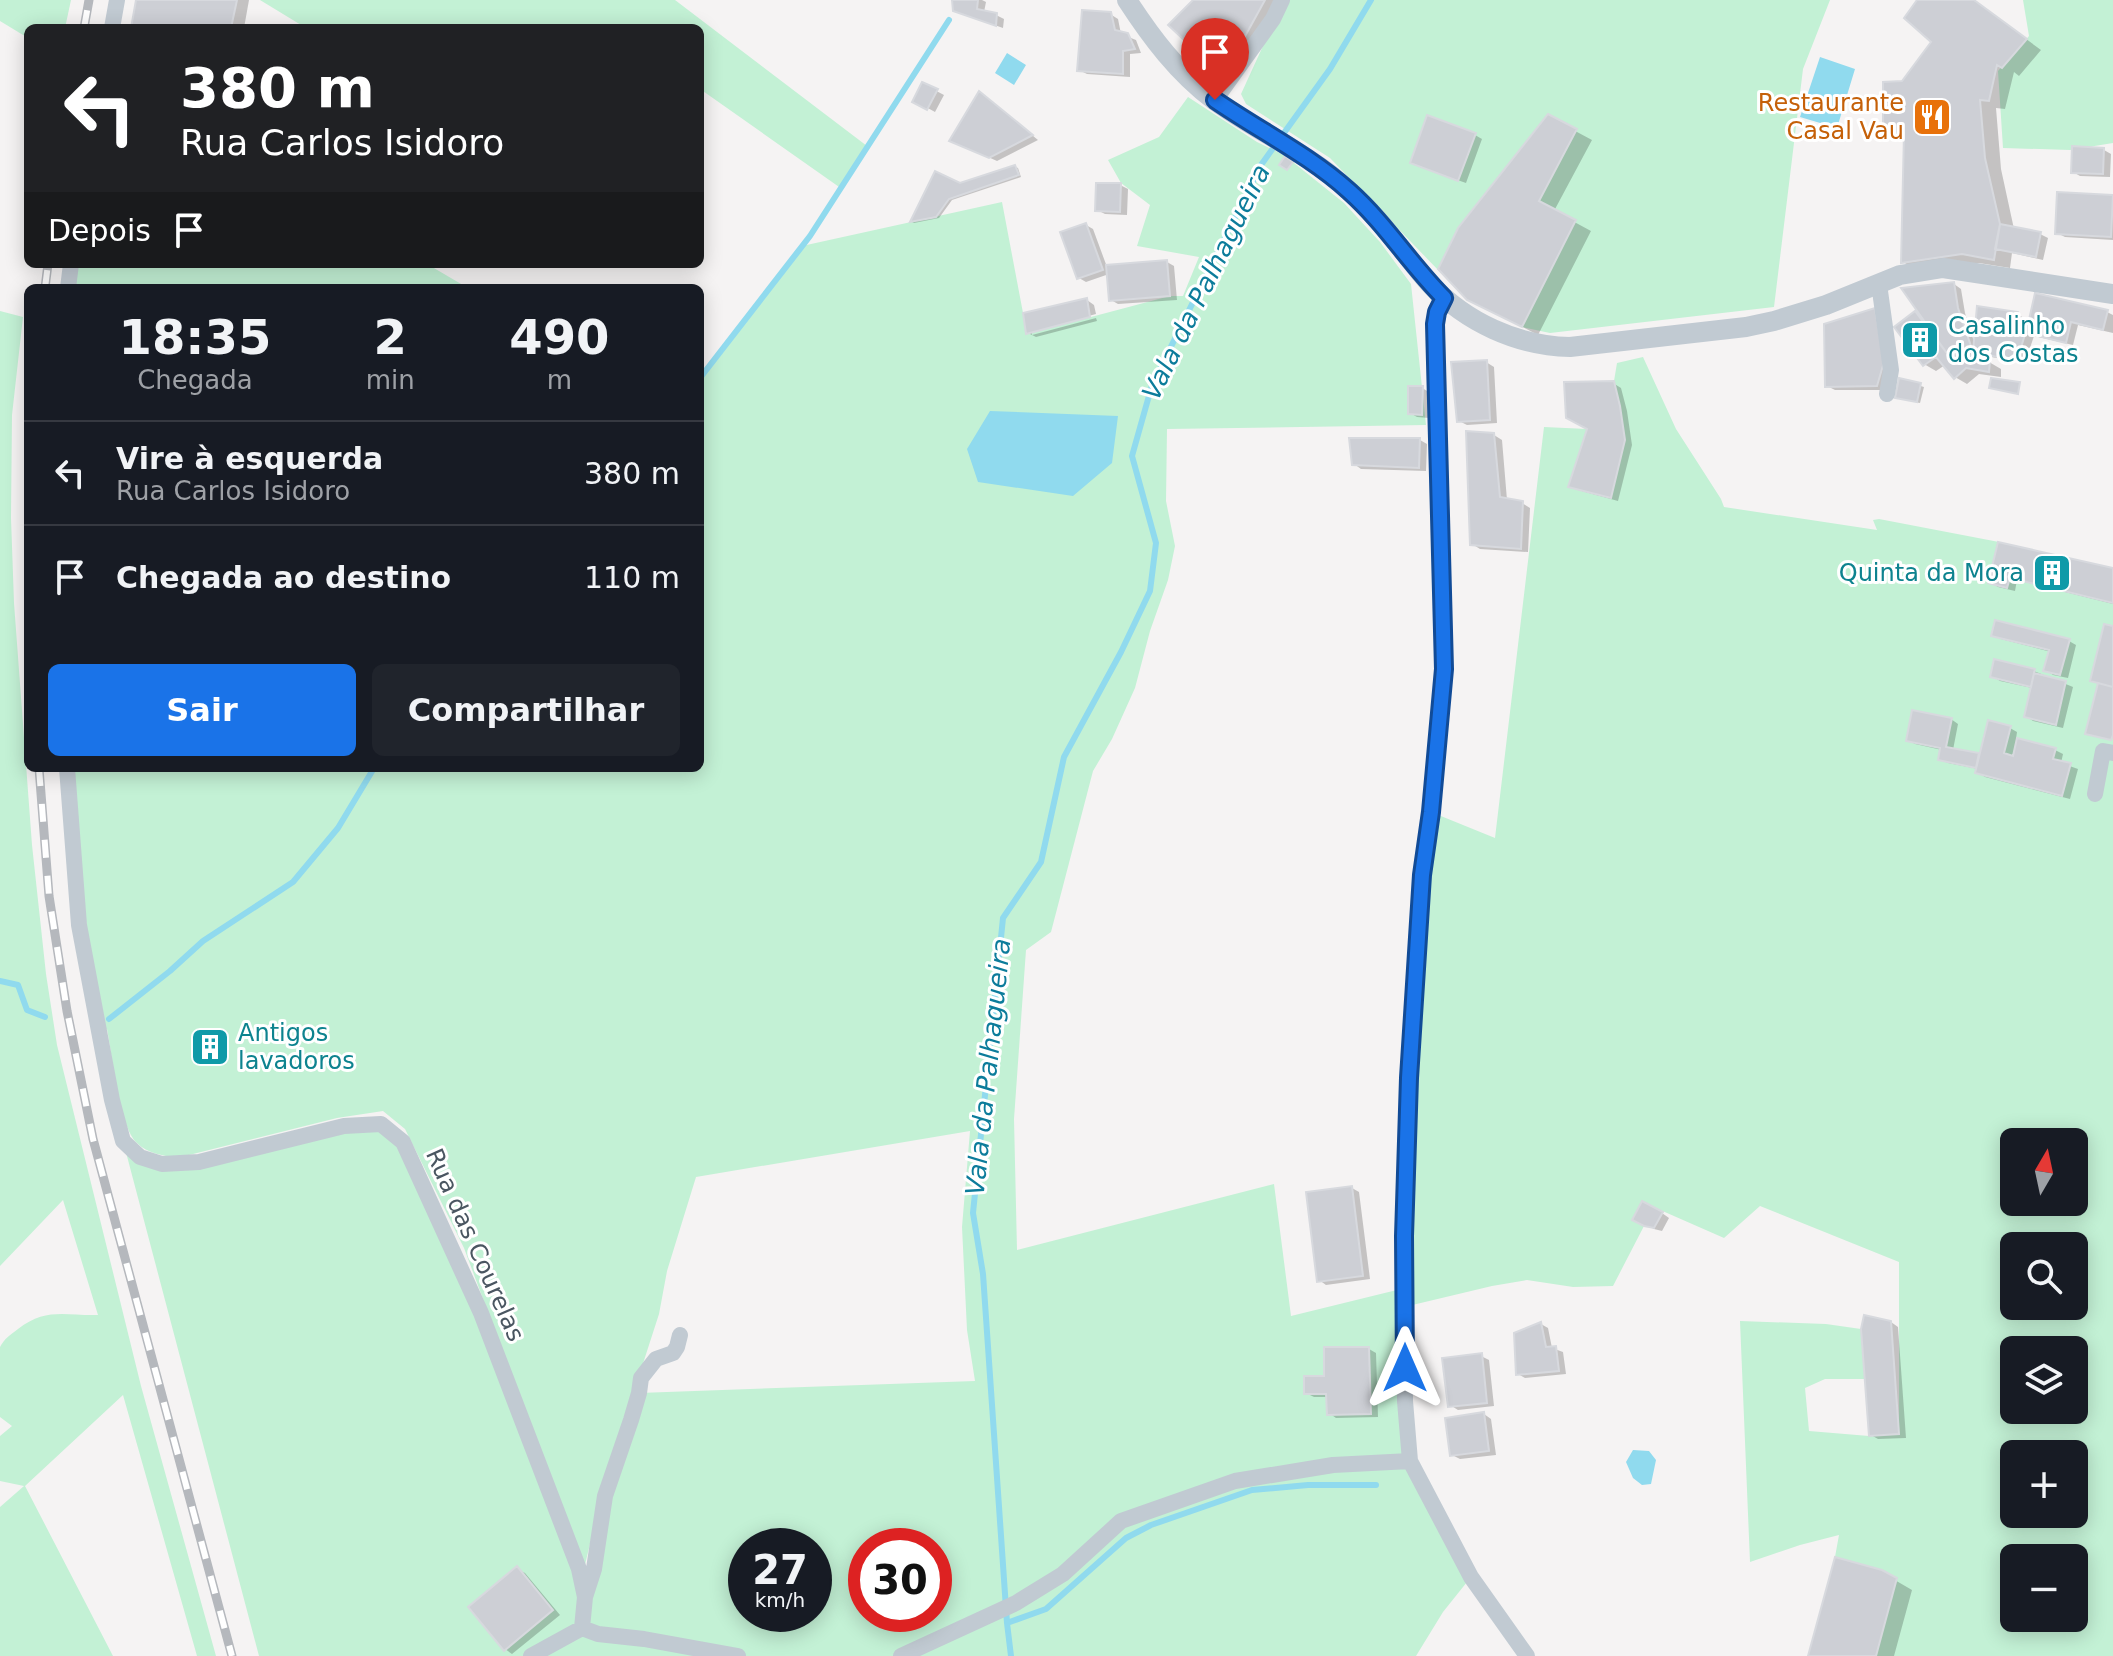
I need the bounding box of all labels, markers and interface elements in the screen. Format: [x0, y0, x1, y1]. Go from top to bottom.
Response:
pin [1181, 18, 1249, 100]
icon: arrive [1193, 30, 1237, 74]
text: 380 m [180, 55, 375, 120]
icon: left [48, 56, 152, 160]
place label: Restaurante Casal Vau [1758, 89, 1904, 145]
restaurant icon: Restaurante Casal Vau [1911, 96, 1953, 138]
text: Rua Carlos Isidoro [180, 122, 504, 163]
water label: Vala da Palhagueira [1136, 159, 1276, 405]
icon: arrive [167, 208, 211, 252]
text: Depois [48, 213, 151, 248]
text: 18:35 [118, 309, 271, 365]
text: 2 [374, 309, 407, 365]
text: 490 [509, 309, 609, 365]
place label: Casalinho dos Costas [1948, 312, 2079, 368]
building icon: Casalinho dos Costas [1899, 319, 1941, 361]
text: Chegada [137, 365, 253, 395]
text: min [366, 365, 415, 395]
text: m [547, 365, 572, 395]
text: Vire à esquerda [116, 441, 383, 476]
icon: left [48, 451, 92, 495]
text: 380 m [584, 456, 680, 491]
text: Rua Carlos Isidoro [116, 476, 350, 506]
building icon: Quinta da Mora [2031, 552, 2073, 594]
icon: arrive [48, 555, 92, 599]
place label: Quinta da Mora [1839, 559, 2024, 587]
text: Chegada ao destino [116, 560, 451, 595]
text: 110 m [584, 560, 680, 595]
button: Sair [48, 664, 356, 756]
button: Compartilhar [372, 664, 680, 756]
water label: Vala da Palhagueira [960, 937, 1016, 1197]
place label: Antigos lavadoros [238, 1019, 355, 1075]
building icon: Antigos lavadoros [189, 1026, 231, 1068]
north arrow [2000, 1128, 2088, 1216]
map controls [2000, 1128, 2088, 1632]
street label: Rua das Courelas [420, 1144, 530, 1346]
button: search [2000, 1232, 2088, 1320]
position arrow [1363, 1326, 1447, 1410]
button: layers [2000, 1336, 2088, 1424]
button: + [2000, 1440, 2088, 1528]
speed limit sign: 30 [848, 1528, 952, 1632]
button: − [2000, 1544, 2088, 1632]
text: 27 [752, 1547, 808, 1593]
text: km/h [755, 1588, 805, 1612]

